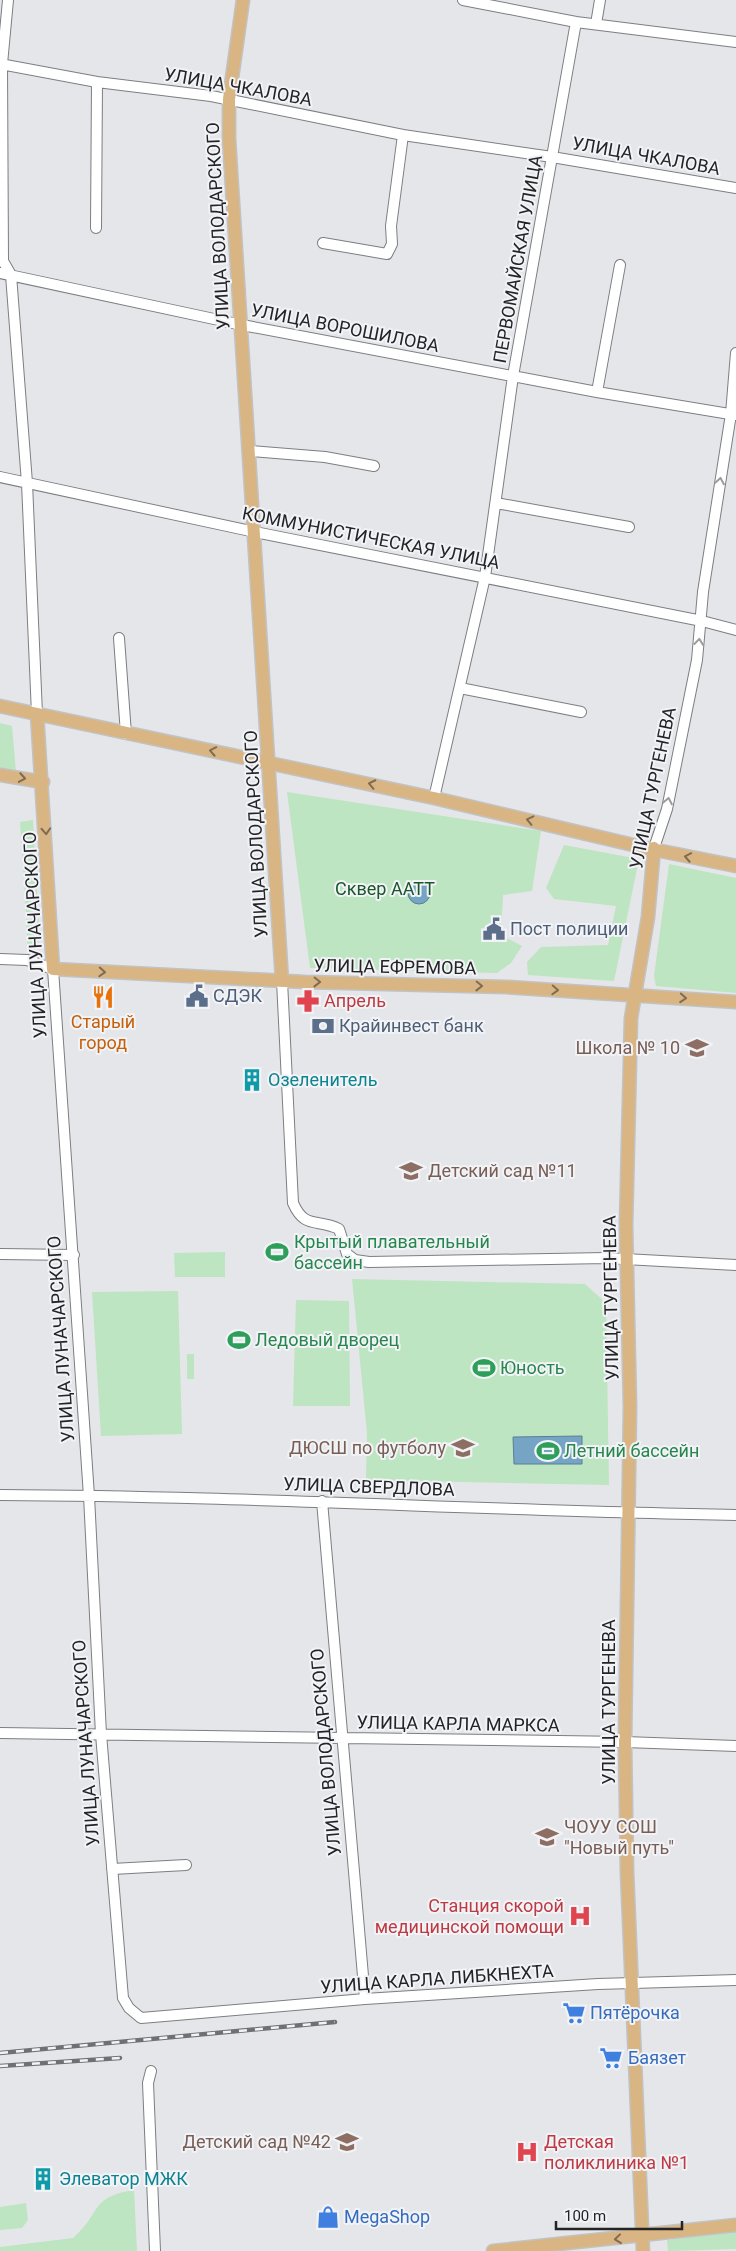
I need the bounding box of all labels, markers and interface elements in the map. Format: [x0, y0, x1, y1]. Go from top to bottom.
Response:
street label: УЛИЦА ЧКАЛОВА [162, 63, 314, 110]
street label: УЛИЦА ВОЛОДАРСКОГО [202, 122, 233, 330]
street label: УЛИЦА ЧКАЛОВА [570, 132, 722, 179]
street label: ПЕРВОМАЙСКАЯ УЛИЦА [489, 153, 546, 365]
street label: УЛИЦА ВОРОШИЛОВА [249, 299, 441, 356]
one-way arrow [715, 476, 725, 485]
street label: КОММУНИСТИЧЕСКАЯ УЛИЦА [241, 502, 502, 573]
one-way arrow [693, 638, 704, 646]
street label: УЛИЦА ТУРГЕНЕВА [625, 705, 680, 871]
street label: УЛИЦА ВОЛОДАРСКОГО [240, 730, 271, 938]
one-way arrow [208, 746, 217, 757]
one-way arrow [17, 773, 26, 783]
one-way arrow [367, 779, 376, 790]
one-way arrow [662, 797, 673, 806]
one-way arrow [526, 815, 535, 826]
one-way arrow [40, 827, 51, 835]
street label: УЛИЦА ЛУНАЧАРСКОГО [19, 831, 50, 1039]
one-way arrow [684, 853, 692, 863]
park label: Сквер ААТТ [335, 878, 435, 899]
public building icon: Пост полиции [481, 916, 507, 942]
place label: Пост полиции [510, 918, 628, 939]
street label: УЛИЦА ЕФРЕМОВА [313, 955, 477, 978]
one-way arrow [98, 966, 106, 977]
one-way arrow [313, 977, 321, 988]
one-way arrow [476, 981, 484, 991]
public building icon: СДЭК [184, 983, 210, 1009]
restaurant icon: Старый город [90, 984, 116, 1010]
one-way arrow [551, 984, 559, 995]
place label: СДЭК [213, 985, 262, 1006]
pharmacy icon: Апрель [295, 988, 321, 1014]
place label: Апрель [324, 990, 386, 1011]
one-way arrow [679, 992, 687, 1003]
place label: Старый город [71, 1011, 135, 1053]
bank icon: Крайинвест банк [310, 1013, 336, 1039]
place label: Крайинвест банк [339, 1015, 484, 1036]
school or university icon: Школа № 10 [684, 1035, 710, 1061]
place label: Школа № 10 [576, 1037, 680, 1058]
building icon: Озеленитель [239, 1067, 265, 1093]
place label: Озеленитель [268, 1069, 377, 1090]
school or university icon: Детский сад №11 [398, 1158, 424, 1184]
place label: Детский сад №11 [428, 1160, 577, 1181]
street label: УЛИЦА ТУРГЕНЕВА [599, 1215, 622, 1381]
place label: Крытый плавательный бассейн [294, 1231, 490, 1273]
street label: УЛИЦА ЛУНАЧАРСКОГО [43, 1235, 78, 1443]
sports icon: Крытый плавательный бассейн [264, 1239, 290, 1265]
sports icon: Ледовый дворец [226, 1327, 252, 1353]
place label: Ледовый дворец [255, 1329, 400, 1350]
sports icon: Юность [471, 1355, 497, 1381]
place label: Юность [500, 1357, 565, 1378]
school or university icon: ДЮСШ по футболу [450, 1435, 476, 1461]
place label: ДЮСШ по футболу [289, 1437, 446, 1458]
sports icon: Летний бассейн [535, 1438, 561, 1464]
place label: Летний бассейн [564, 1440, 699, 1461]
street label: УЛИЦА СВЕРДЛОВА [283, 1473, 455, 1500]
street label: УЛИЦА ТУРГЕНЕВА [598, 1619, 619, 1785]
street label: УЛИЦА ЛУНАЧАРСКОГО [68, 1639, 103, 1847]
street label: УЛИЦА ВОЛОДАРСКОГО [306, 1647, 345, 1857]
street label: УЛИЦА КАРЛА МАРКСА [356, 1711, 560, 1736]
place label: ЧОУУ СОШ "Новый путь" [564, 1816, 674, 1858]
school or university icon: ЧОУУ СОШ "Новый путь" [534, 1824, 560, 1850]
place label: Станция скорой медицинской помощи [375, 1895, 564, 1937]
hospital icon: Станция скорой медицинской помощи [567, 1903, 593, 1929]
street label: УЛИЦА КАРЛА ЛИБКНЕХТА [320, 1960, 555, 1997]
supermarket icon: Пятёрочка [561, 2000, 587, 2026]
place label: Пятёрочка [590, 2002, 680, 2023]
supermarket icon: Баязет [598, 2045, 624, 2071]
place label: Баязет [628, 2047, 687, 2068]
school or university icon: Детский сад №42 [334, 2129, 360, 2155]
place label: Детский сад №42 [182, 2131, 331, 2152]
place label: Детская поликлиника №1 [544, 2131, 689, 2173]
hospital icon: Детская поликлиника №1 [514, 2139, 540, 2165]
building icon: Элеватор МЖК [30, 2166, 56, 2192]
place label: Элеватор МЖК [59, 2168, 188, 2189]
scale bar [556, 2198, 682, 2230]
shop icon: MegaShop [315, 2204, 341, 2230]
place label: MegaShop [344, 2206, 430, 2227]
text: 100 m [564, 2207, 606, 2225]
one-way arrow [614, 2233, 622, 2244]

